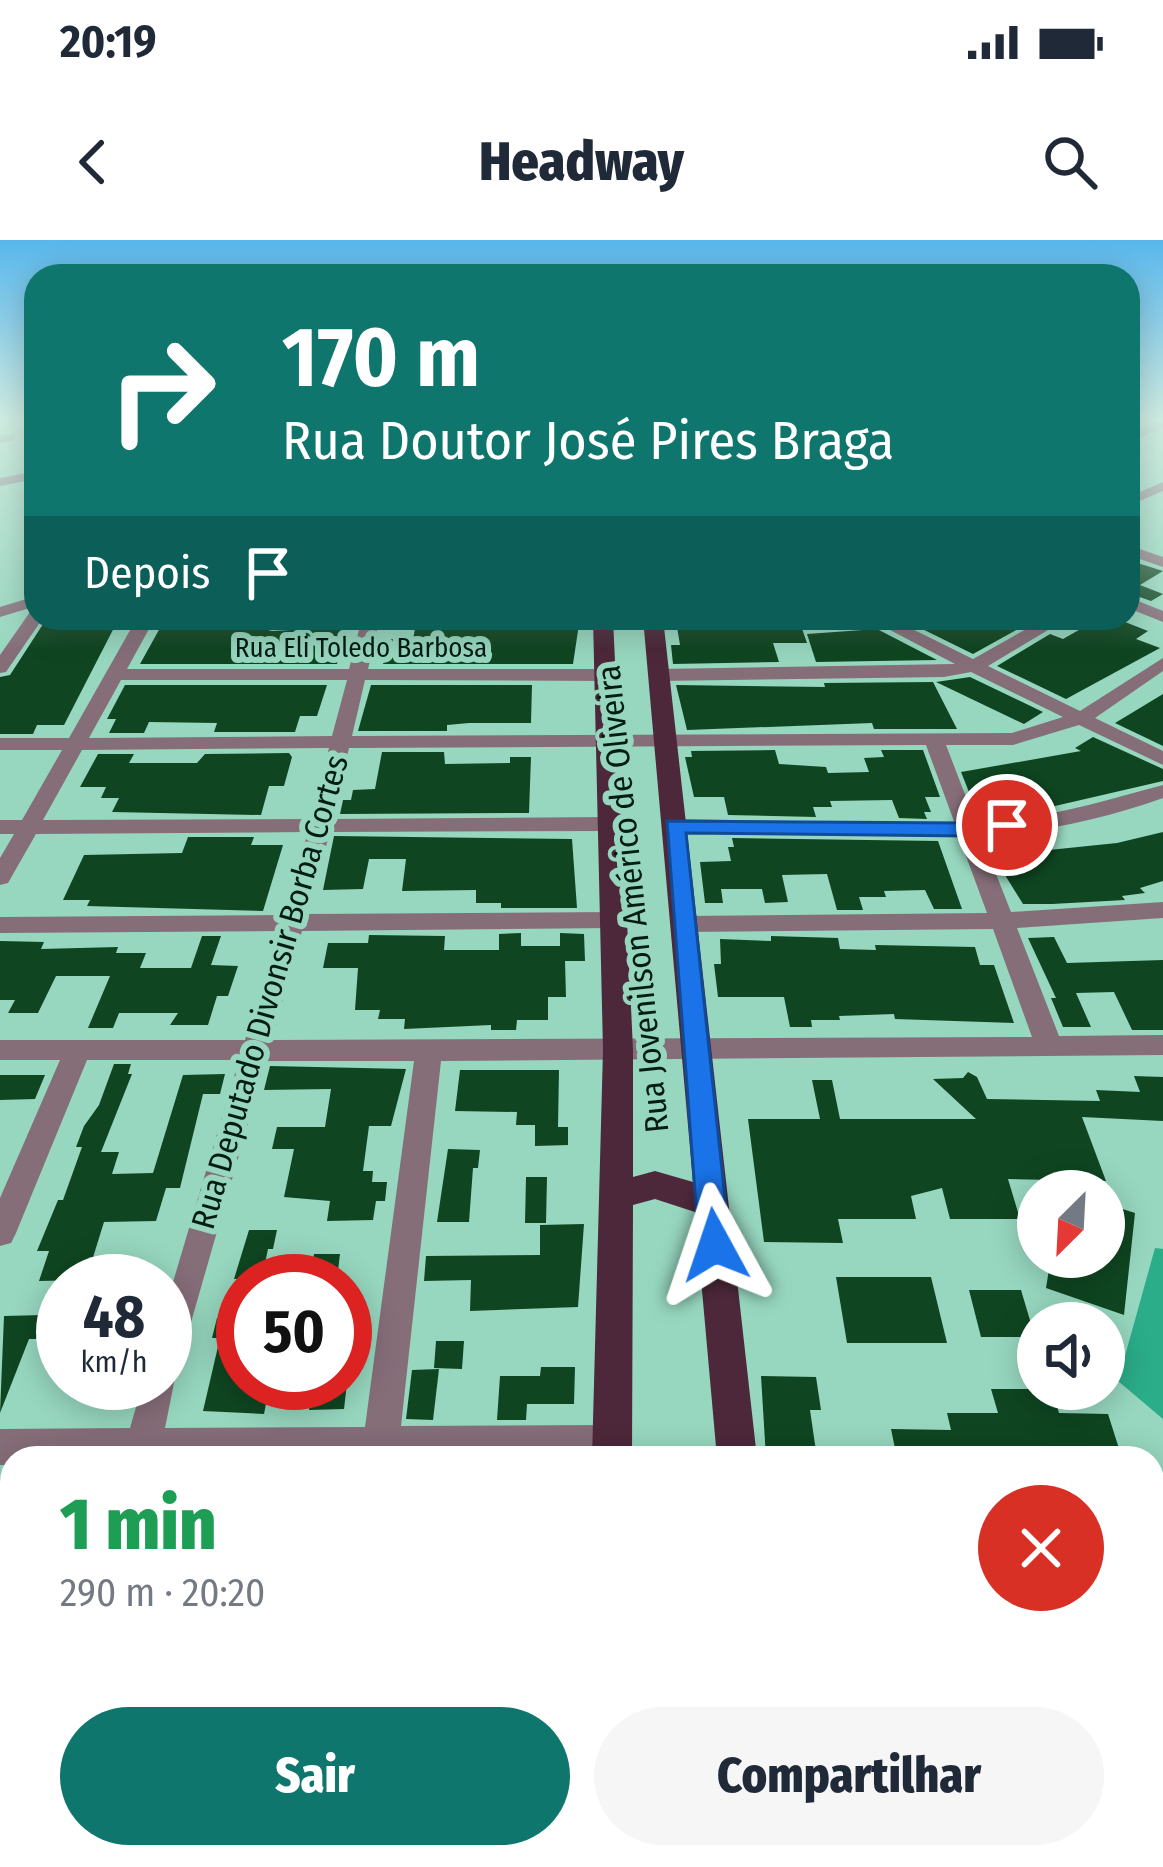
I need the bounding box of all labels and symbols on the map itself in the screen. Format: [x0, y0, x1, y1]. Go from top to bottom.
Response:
street label: Rua Eli Toledo Barbosa [235, 632, 487, 664]
street label: Rua Jovenilson Américo de Oliveira [589, 663, 677, 1135]
street label: Rua Deputado Divonsir Borba Cortes [183, 750, 357, 1234]
pin [956, 774, 1058, 876]
north arrow [1017, 1170, 1125, 1278]
position arrow [652, 1182, 778, 1308]
speed limit sign: 50 [216, 1254, 372, 1410]

